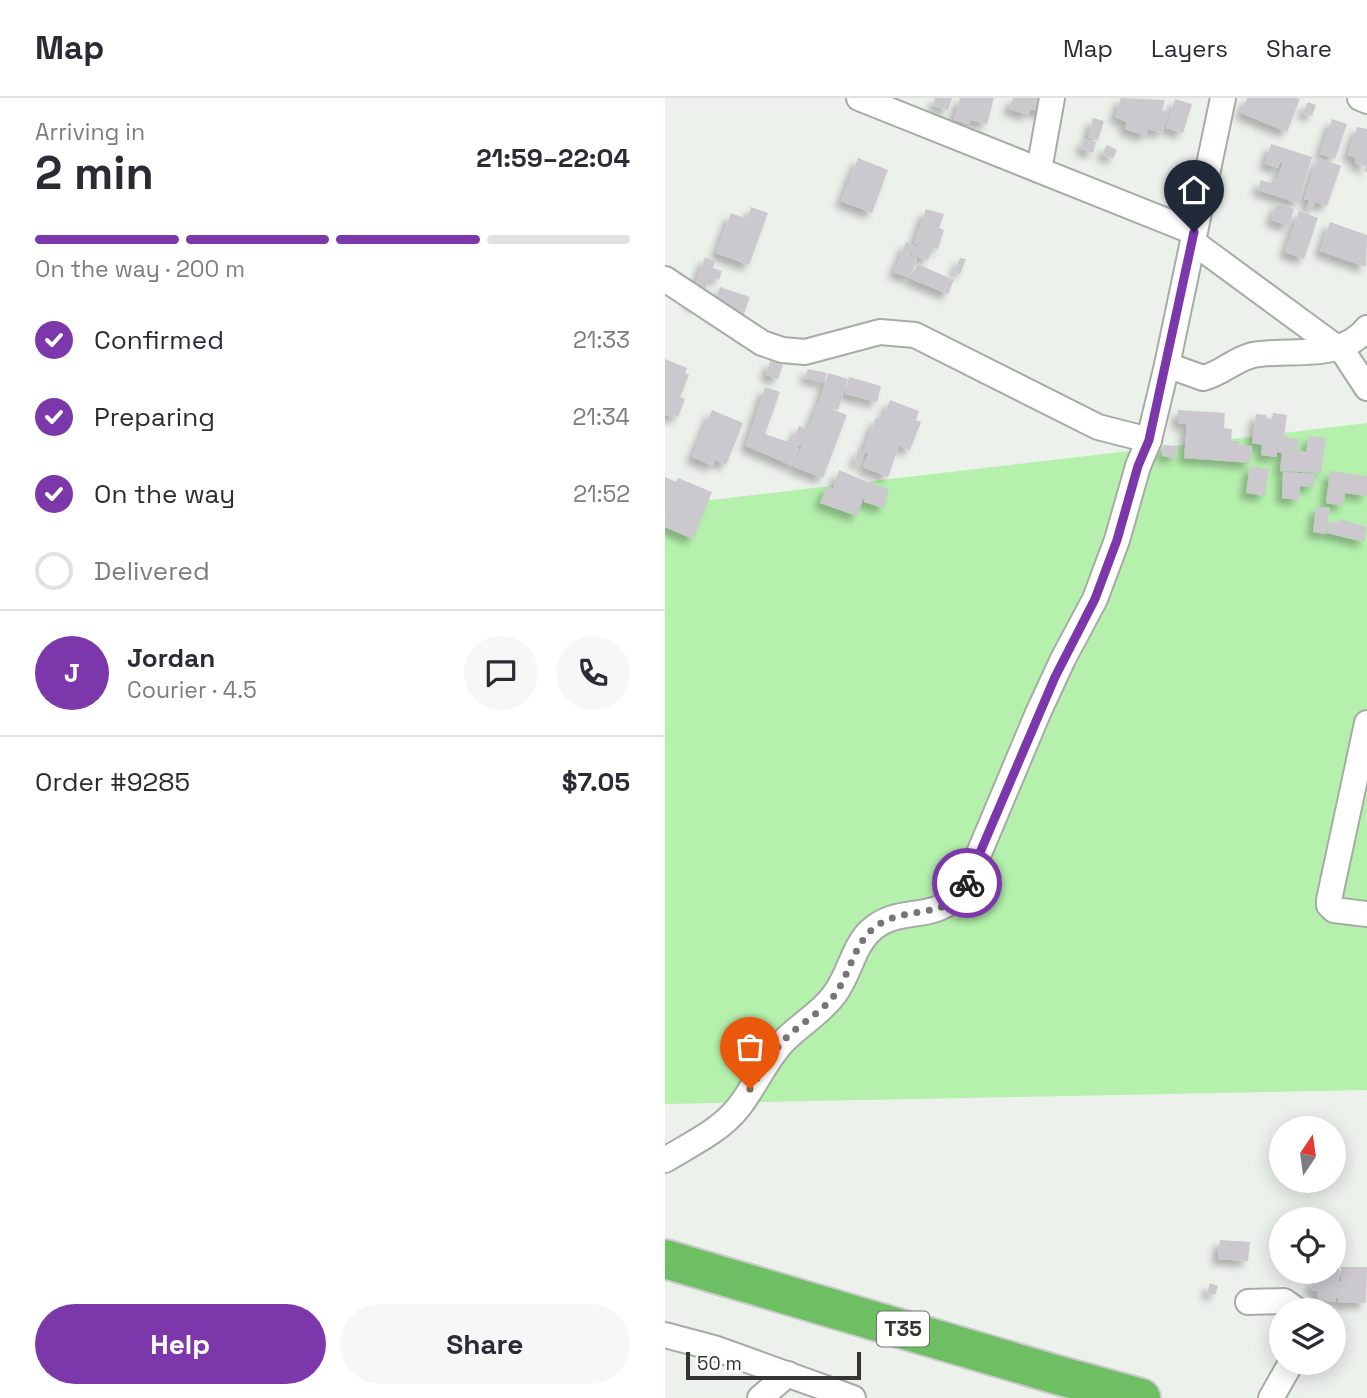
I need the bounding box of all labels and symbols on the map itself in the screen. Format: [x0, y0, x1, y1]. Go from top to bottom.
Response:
pin [1164, 160, 1224, 232]
courier [932, 848, 1002, 918]
pin [720, 1017, 780, 1089]
north arrow [1269, 1116, 1346, 1194]
road number: T35 [877, 1312, 929, 1346]
scale bar [686, 1349, 861, 1381]

